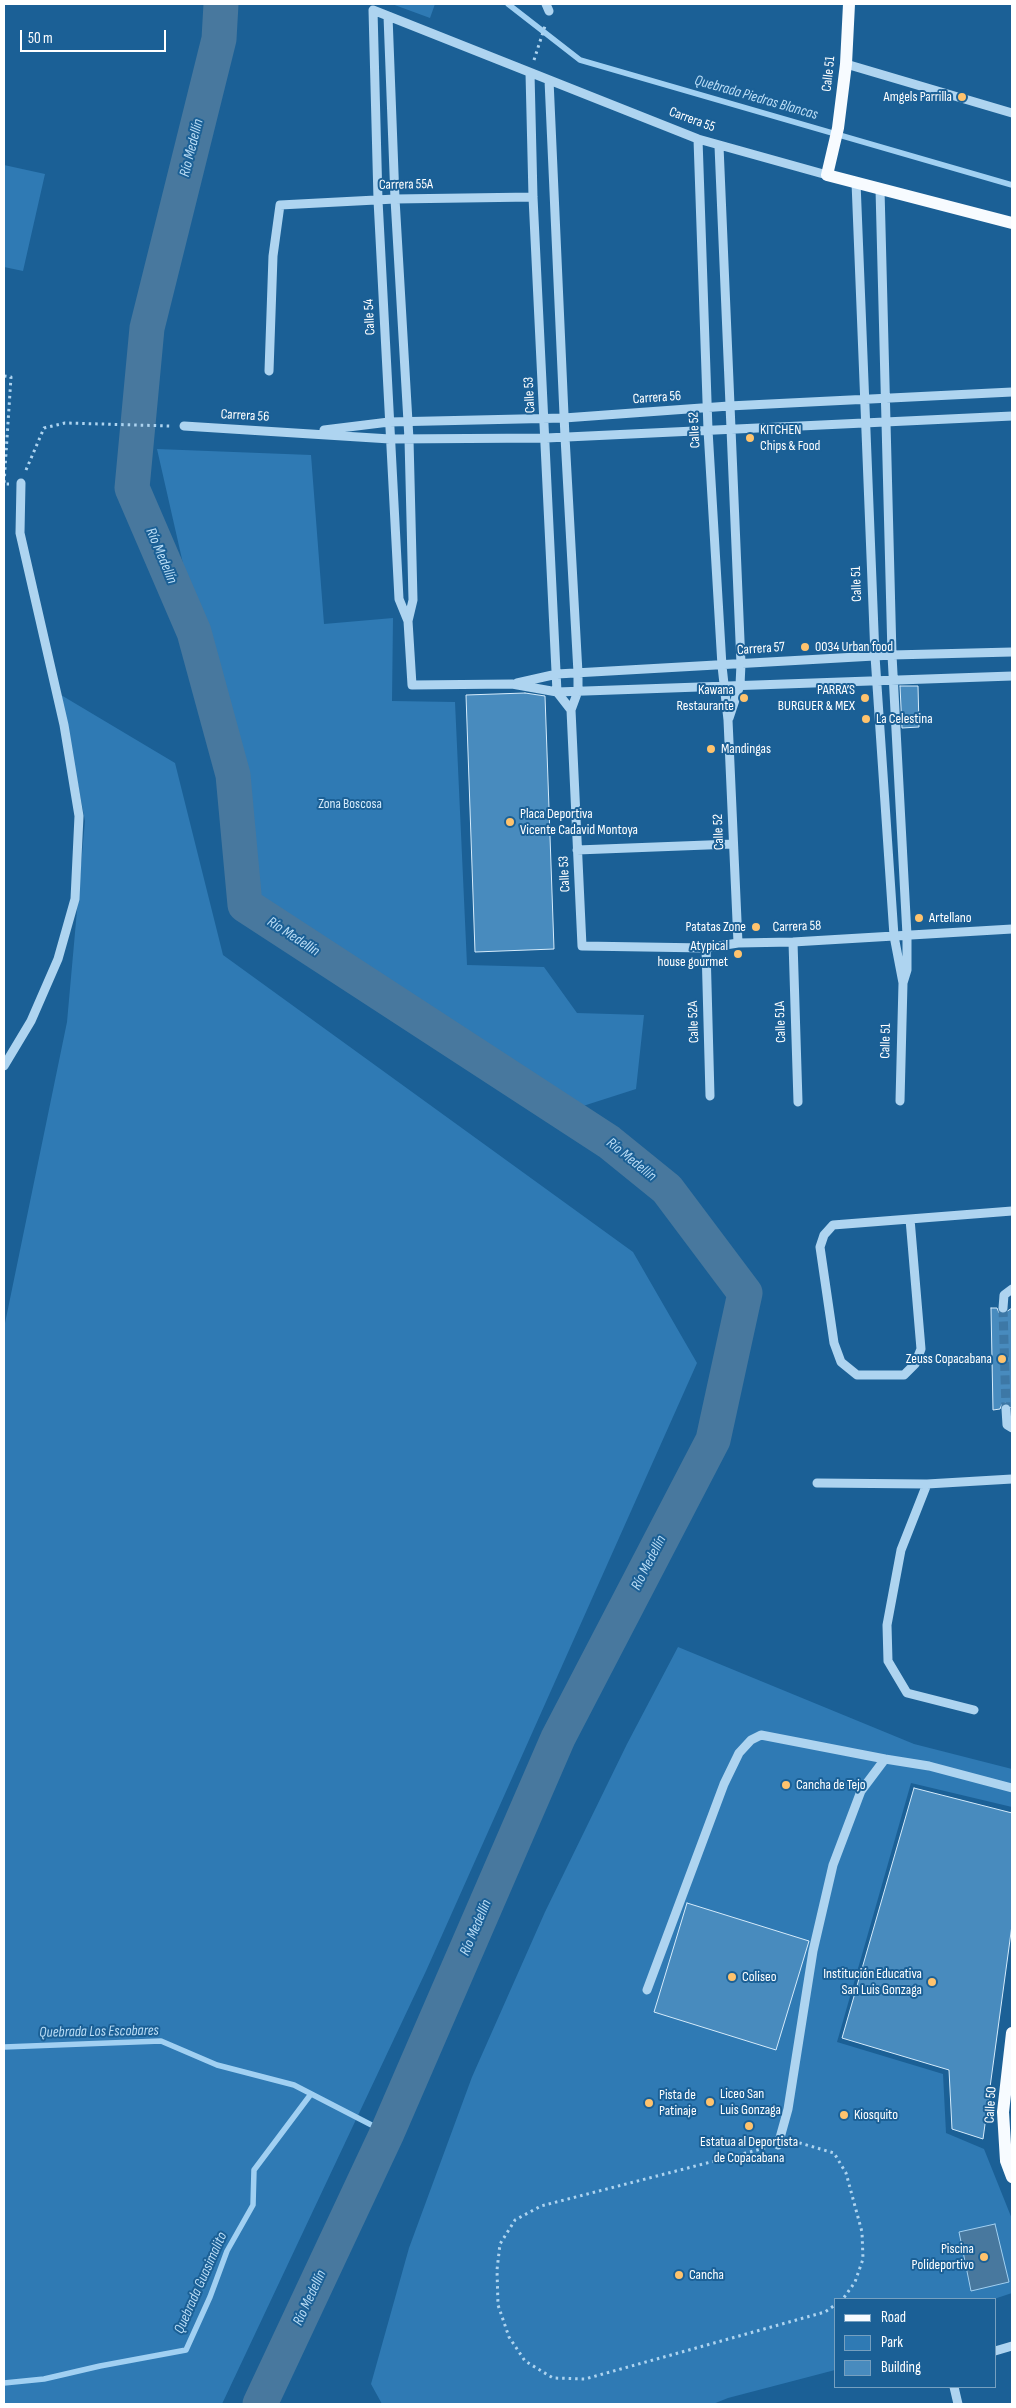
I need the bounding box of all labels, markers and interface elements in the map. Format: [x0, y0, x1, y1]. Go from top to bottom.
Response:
scale bar [22, 20, 169, 52]
text: 50 m [28, 29, 53, 48]
street label: Calle 51 [819, 55, 839, 93]
water label: Quebrada Piedras Blancas [692, 72, 820, 124]
place label: Amgels Parrilla [883, 89, 952, 105]
marker: Amgels Parrilla [956, 91, 968, 103]
street label: Carrera 55 [667, 104, 717, 136]
water label: Río Medellín [176, 117, 208, 179]
street label: Carrera 55A [379, 176, 433, 194]
street label: Calle 54 [361, 298, 379, 336]
street label: Calle 53 [521, 376, 539, 414]
street label: Carrera 56 [632, 388, 682, 408]
street label: Carrera 56 [220, 406, 270, 426]
street label: Calle 52 [686, 411, 704, 449]
place label: KITCHEN Chips & Food [760, 422, 820, 454]
marker: KITCHEN Chips & Food [744, 432, 756, 444]
water label: Río Medellín [141, 525, 181, 587]
street label: Calle 51 [848, 566, 866, 602]
street label: Carrera 57 [736, 639, 786, 659]
place label: 0034 Urban food [815, 639, 893, 655]
marker: 0034 Urban food [799, 641, 811, 653]
place label: Kawana Restaurante [677, 682, 734, 714]
place label: PARRA’S BURGUER & MEX [778, 682, 855, 714]
marker: Kawana Restaurante [738, 692, 750, 704]
marker: PARRA’S BURGUER & MEX [859, 692, 871, 704]
place label: La Celestina [876, 711, 933, 727]
marker: La Celestina [860, 713, 872, 725]
place label: Mandingas [721, 741, 771, 757]
marker: Mandingas [705, 743, 717, 755]
park label: Zona Boscosa [318, 796, 382, 812]
place label: Placa Deportiva Vicente Cadavid Montoya [520, 806, 638, 839]
street label: Calle 52 [710, 814, 728, 850]
marker: Placa Deportiva Vicente Cadavid Montoya [504, 816, 516, 828]
street label: Calle 53 [556, 855, 574, 893]
place label: Artellano [929, 910, 972, 926]
marker: Artellano [913, 912, 925, 924]
water label: Río Medellín [263, 913, 323, 961]
street label: Carrera 58 [772, 918, 822, 936]
place label: Patatas Zone [686, 919, 746, 935]
marker: Patatas Zone [750, 921, 762, 933]
place label: Atypical house gourmet [657, 938, 728, 970]
marker: Atypical house gourmet [732, 948, 744, 960]
street label: Calle 52A [685, 1001, 703, 1043]
street label: Calle 51A [772, 1001, 790, 1043]
street label: Calle 51 [877, 1023, 895, 1059]
water label: Río Medellín [602, 1134, 660, 1186]
place label: Zeuss Copacabana [906, 1351, 992, 1367]
marker: Zeuss Copacabana [996, 1353, 1008, 1365]
water label: Río Medellín [628, 1533, 670, 1593]
place label: Cancha de Tejo [796, 1777, 866, 1793]
marker: Cancha de Tejo [780, 1779, 792, 1791]
water label: Río Medellín [456, 1897, 496, 1959]
place label: Institución Educativa San Luis Gonzaga [823, 1966, 922, 1998]
place label: Coliseo [742, 1969, 776, 1985]
marker: Coliseo [726, 1971, 738, 1983]
marker: Institución Educativa San Luis Gonzaga [926, 1976, 938, 1988]
water label: Quebrada Los Escobares [39, 2022, 159, 2042]
place label: Liceo San Luis Gonzaga [720, 2086, 781, 2118]
street label: Calle 50 [982, 2086, 1000, 2124]
place label: Pista de Patinaje [659, 2087, 697, 2120]
marker: Liceo San Luis Gonzaga [704, 2096, 716, 2108]
marker: Pista de Patinaje [643, 2097, 655, 2109]
place label: Kiosquito [854, 2107, 898, 2123]
marker: Kiosquito [838, 2109, 850, 2121]
marker: Estatua al Deportista de Copacabana [743, 2120, 755, 2132]
place label: Estatua al Deportista de Copacabana [700, 2134, 798, 2166]
water label: Quebrada Guasimalito [171, 2229, 231, 2337]
place label: Piscina Polideportivo [912, 2241, 974, 2274]
marker: Piscina Polideportivo [978, 2251, 990, 2263]
water label: Río Medellín [289, 2267, 331, 2329]
place label: Cancha [689, 2267, 724, 2283]
marker: Cancha [673, 2269, 685, 2281]
legend [834, 2298, 996, 2388]
text: Road [881, 2308, 906, 2327]
text: Park [881, 2333, 903, 2352]
text: Building [881, 2358, 921, 2377]

